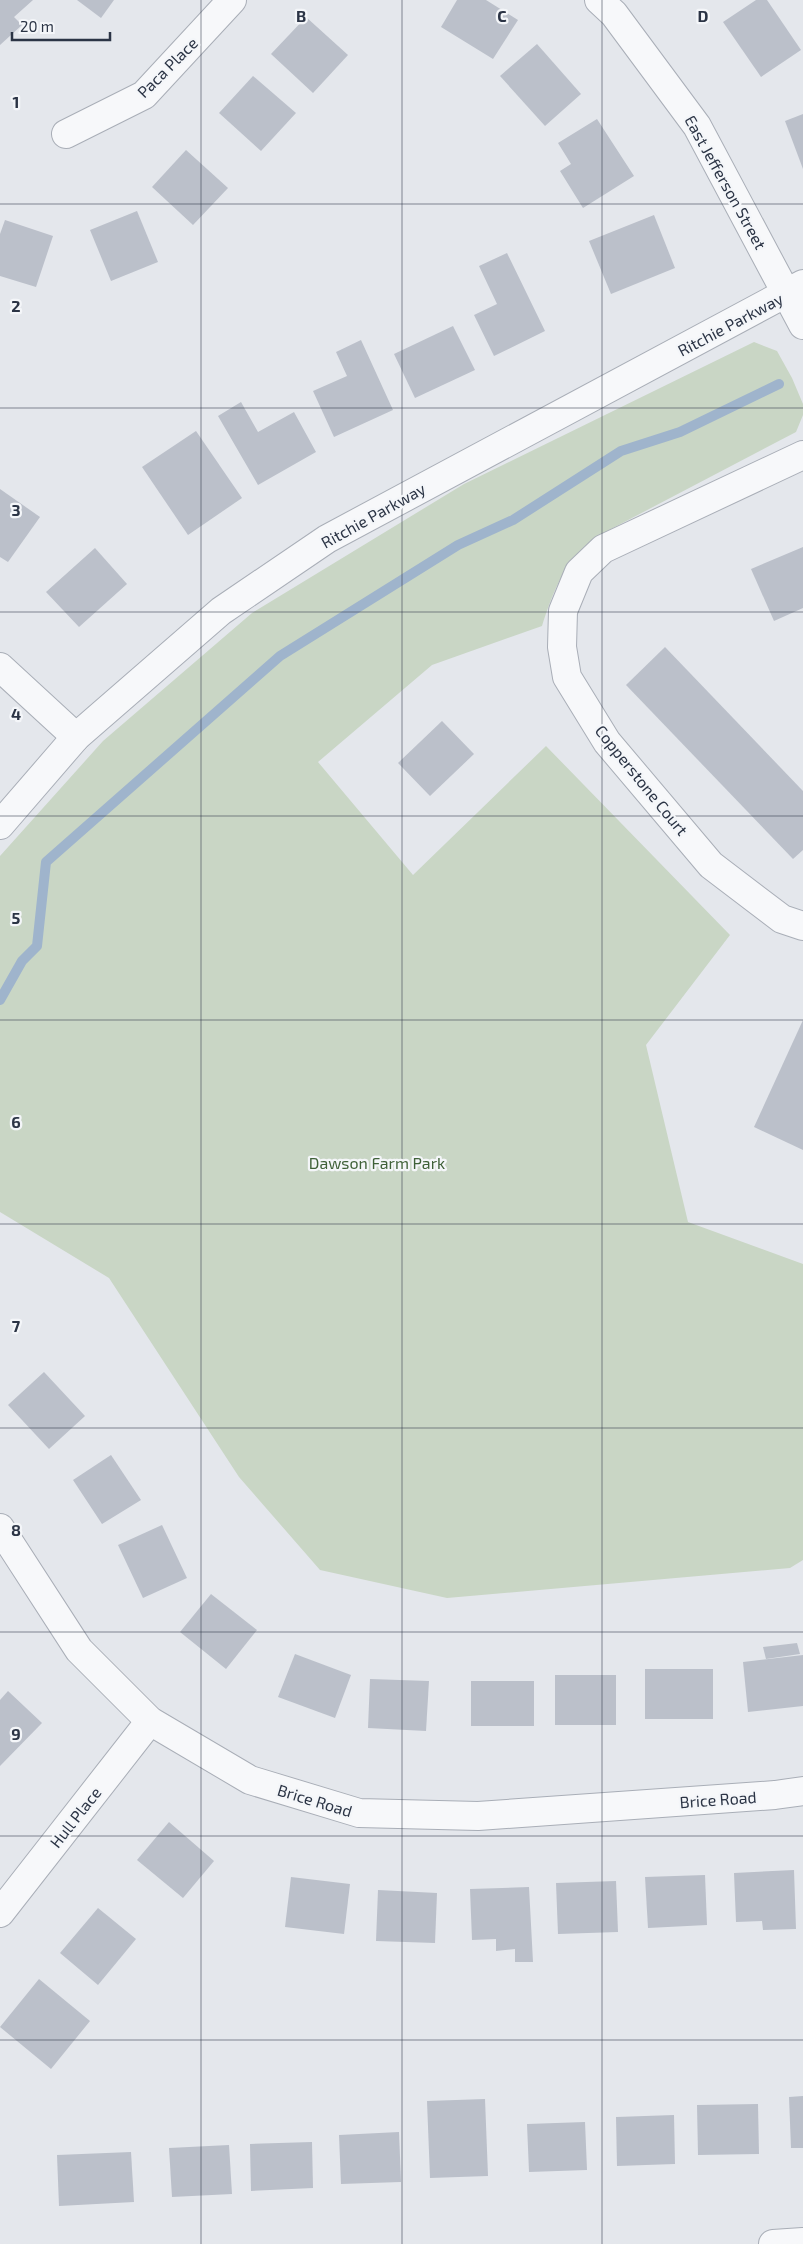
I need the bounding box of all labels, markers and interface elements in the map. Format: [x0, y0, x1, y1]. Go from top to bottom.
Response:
text: B [296, 6, 306, 25]
text: C [497, 6, 507, 25]
text: D [698, 6, 709, 25]
scale bar [12, 10, 110, 42]
text: 20 m [20, 17, 54, 35]
street label: Paca Place [133, 33, 201, 101]
text: 1 [13, 92, 19, 111]
street label: East Jefferson Street [681, 112, 771, 252]
street label: Ritchie Parkway [674, 288, 786, 360]
text: 2 [11, 296, 21, 315]
street label: Ritchie Parkway [318, 478, 429, 552]
text: 3 [11, 500, 21, 519]
text: 4 [11, 704, 21, 723]
street label: Copperstone Court [592, 721, 692, 839]
text: 5 [12, 908, 21, 927]
text: 6 [11, 1112, 21, 1131]
park label: Dawson Farm Park [309, 1153, 445, 1172]
text: 7 [12, 1316, 21, 1335]
text: 8 [11, 1520, 21, 1539]
text: 9 [11, 1724, 21, 1743]
street label: Brice Road [275, 1780, 355, 1820]
street label: Hull Place [45, 1783, 105, 1851]
street label: Brice Road [679, 1787, 757, 1811]

